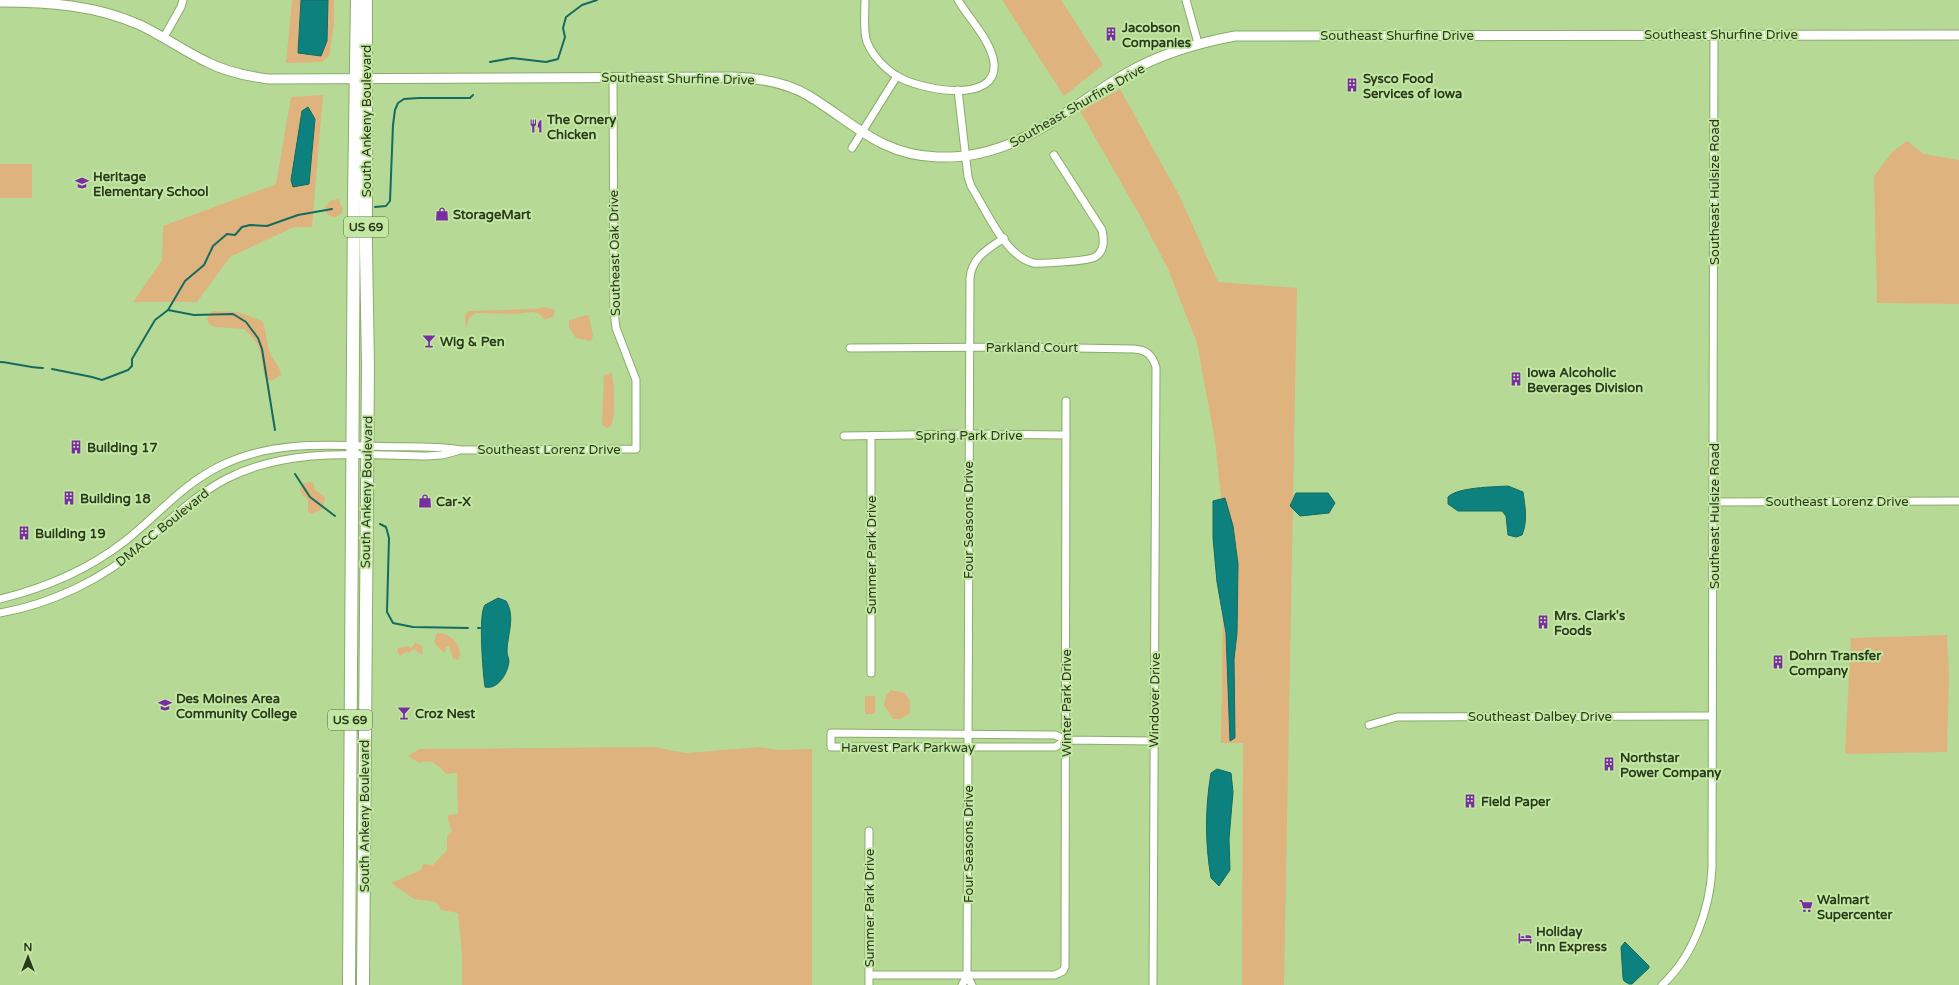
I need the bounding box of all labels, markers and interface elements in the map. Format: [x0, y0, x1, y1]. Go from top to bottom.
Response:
place label: Jacobson Companies [1121, 20, 1191, 51]
building icon: Jacobson Companies [1103, 26, 1119, 42]
street label: Southeast Shurfine Drive [1644, 27, 1798, 43]
street label: Southeast Shurfine Drive [1320, 28, 1474, 44]
street label: South Ankeny Boulevard [359, 45, 375, 197]
street label: Southeast Shurfine Drive [1007, 61, 1148, 151]
street label: Southeast Shurfine Drive [601, 70, 755, 88]
place label: Sysco Food Services of Iowa [1363, 71, 1462, 102]
building icon: Sysco Food Services of Iowa [1344, 77, 1360, 93]
place label: The Ornery Chicken [546, 112, 616, 143]
restaurant icon: The Ornery Chicken [528, 118, 544, 134]
street label: Southeast Hulsize Road [1707, 119, 1723, 265]
place label: Heritage Elementary School [93, 169, 208, 200]
school or university icon: Heritage Elementary School [74, 175, 90, 191]
street label: Southeast Oak Drive [606, 190, 624, 316]
shop icon: StorageMart [434, 206, 450, 222]
place label: StorageMart [453, 207, 531, 223]
road number: US 69 [344, 217, 388, 237]
bar icon: Wig & Pen [421, 333, 437, 349]
place label: Wig & Pen [440, 334, 505, 350]
street label: Parkland Court [986, 340, 1078, 356]
place label: Iowa Alcoholic Beverages Division [1527, 365, 1643, 396]
building icon: Iowa Alcoholic Beverages Division [1508, 371, 1524, 387]
street label: South Ankeny Boulevard [358, 416, 376, 568]
street label: Spring Park Drive [916, 428, 1023, 444]
building icon: Building 17 [68, 439, 84, 455]
place label: Building 17 [87, 440, 158, 456]
street label: Southeast Lorenz Drive [477, 442, 621, 458]
street label: Southeast Hulsize Road [1707, 443, 1723, 589]
street label: Four Seasons Drive [961, 461, 977, 579]
street label: DMACC Boulevard [113, 485, 213, 570]
building icon: Building 18 [61, 490, 77, 506]
place label: Building 18 [80, 491, 151, 507]
shop icon: Car-X [417, 493, 433, 509]
place label: Car-X [436, 494, 471, 510]
street label: Southeast Lorenz Drive [1765, 494, 1909, 510]
street label: Summer Park Drive [864, 496, 880, 614]
building icon: Building 19 [16, 525, 32, 541]
place label: Building 19 [35, 526, 106, 542]
place label: Mrs. Clark's Foods [1554, 608, 1625, 639]
building icon: Mrs. Clark's Foods [1535, 614, 1551, 630]
place label: Dohrn Transfer Company [1789, 648, 1882, 679]
street label: Winter Park Drive [1059, 649, 1075, 757]
street label: Windover Drive [1146, 653, 1164, 748]
building icon: Dohrn Transfer Company [1770, 654, 1786, 670]
place label: Des Moines Area Community College [176, 691, 298, 722]
school or university icon: Des Moines Area Community College [157, 697, 173, 713]
bar icon: Croz Nest [396, 705, 412, 721]
place label: Croz Nest [415, 706, 475, 722]
street label: Southeast Dalbey Drive [1468, 709, 1612, 725]
road number: US 69 [328, 710, 372, 730]
street label: South Ankeny Boulevard [357, 740, 373, 892]
street label: Harvest Park Parkway [841, 740, 975, 756]
place label: Northstar Power Company [1620, 750, 1721, 781]
building icon: Northstar Power Company [1601, 756, 1617, 772]
street label: Four Seasons Drive [961, 785, 977, 903]
building icon: Field Paper [1462, 793, 1478, 809]
place label: Field Paper [1481, 794, 1551, 810]
street label: Summer Park Drive [862, 849, 878, 967]
place label: Walmart Supercenter [1817, 892, 1893, 923]
supermarket icon: Walmart Supercenter [1798, 898, 1814, 914]
place label: Holiday Inn Express [1536, 924, 1607, 955]
hotel icon: Holiday Inn Express [1517, 930, 1533, 946]
north arrow [8, 937, 48, 977]
text: N [24, 941, 32, 954]

